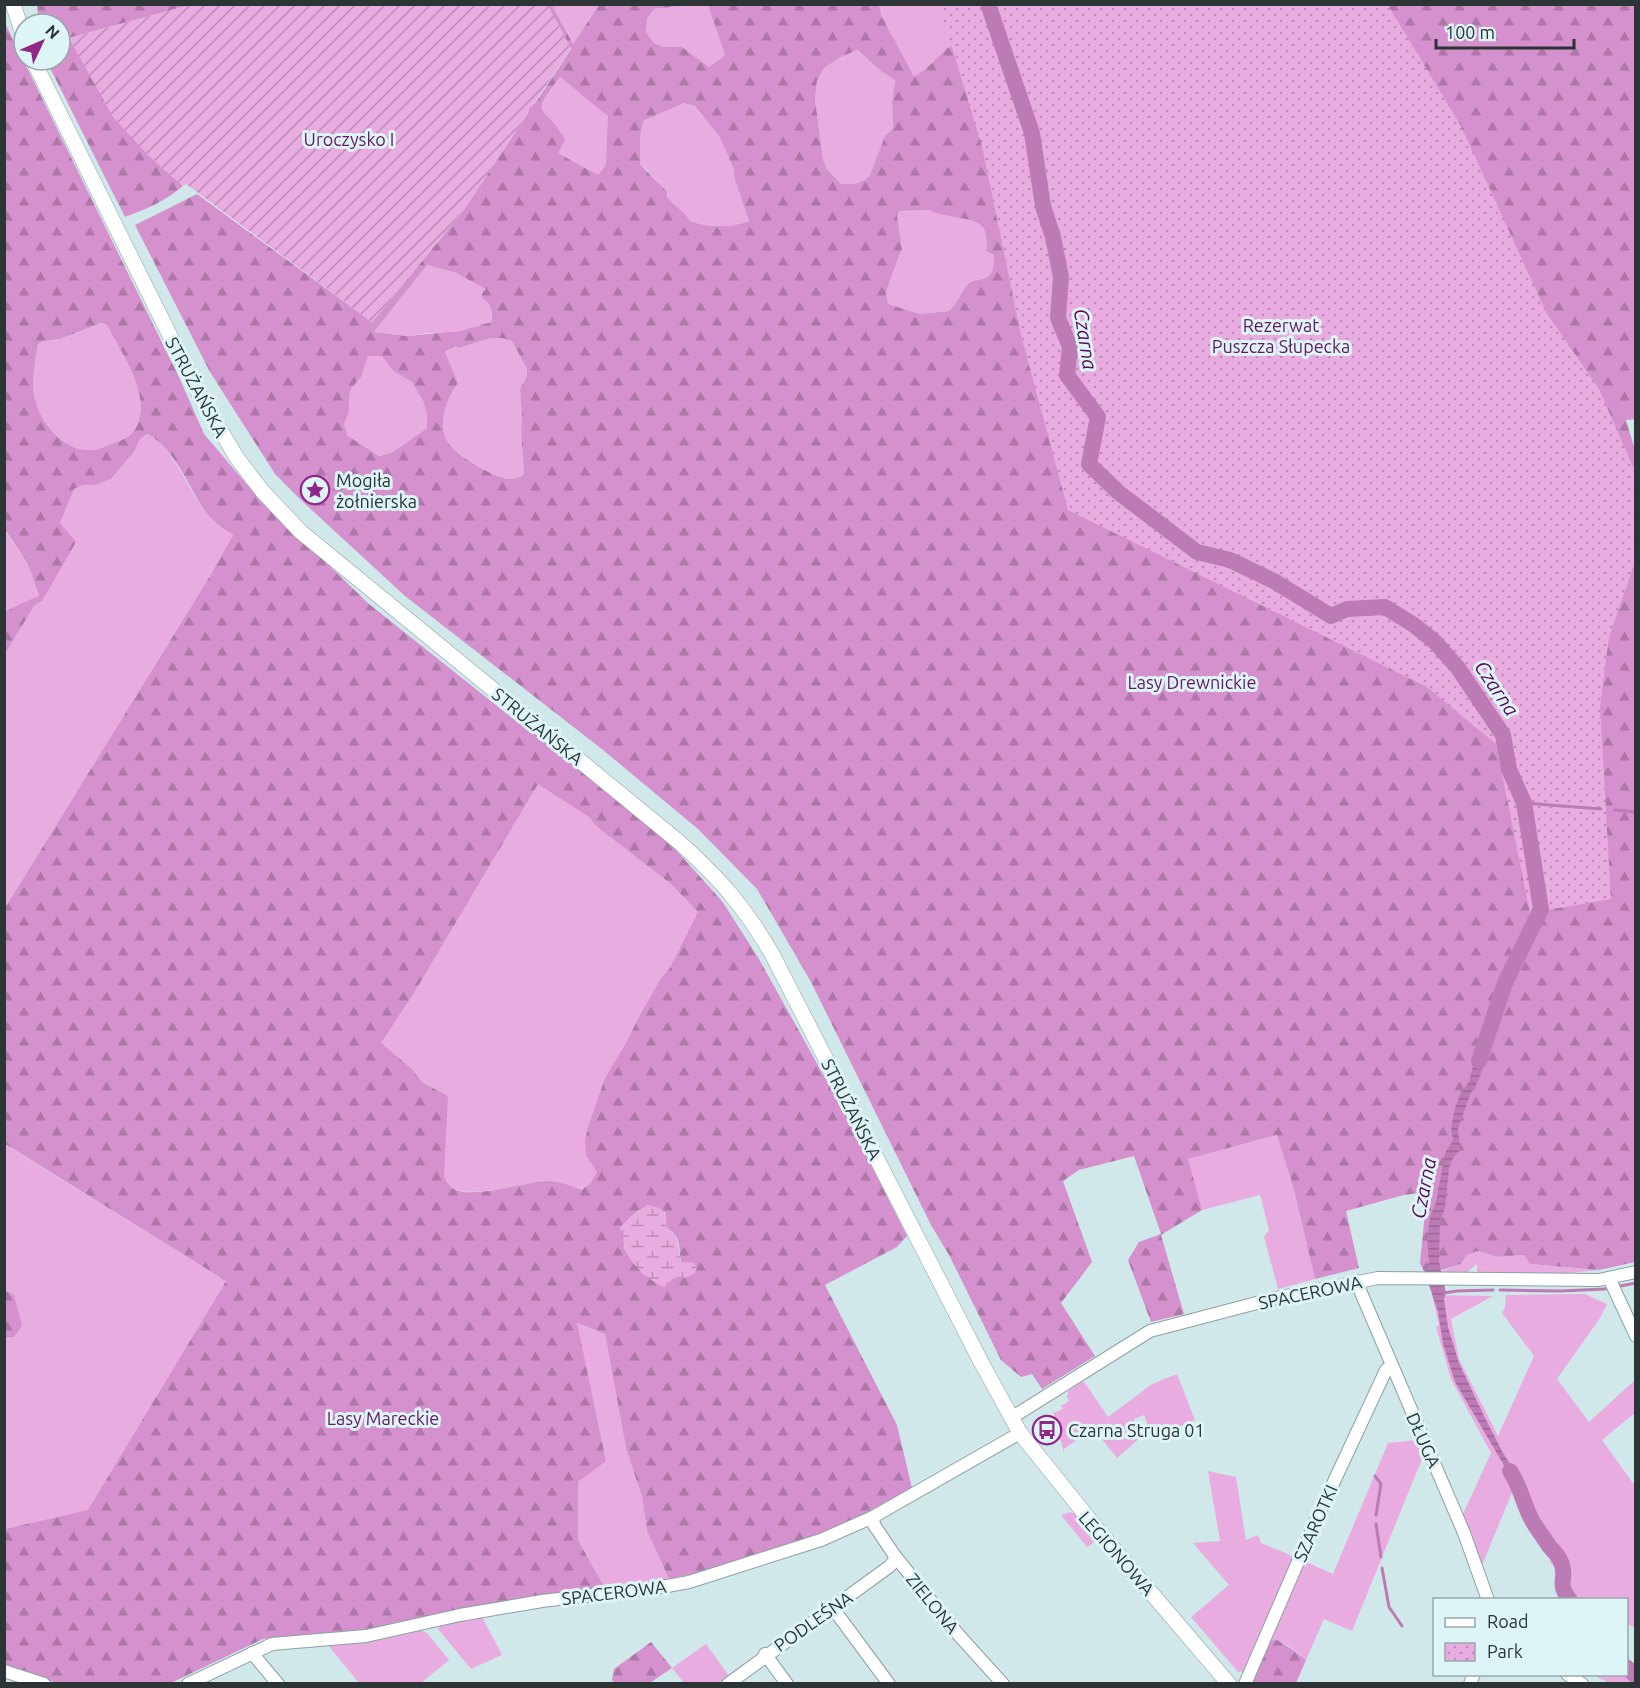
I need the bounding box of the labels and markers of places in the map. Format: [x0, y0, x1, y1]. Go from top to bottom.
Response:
place label: Mogiła żołnierska [336, 470, 417, 511]
place icon: Mogiła żołnierska [299, 474, 331, 506]
bus stop icon: Czarna Struga 01 [1031, 1414, 1063, 1446]
place label: Czarna Struga 01 [1068, 1420, 1205, 1440]

